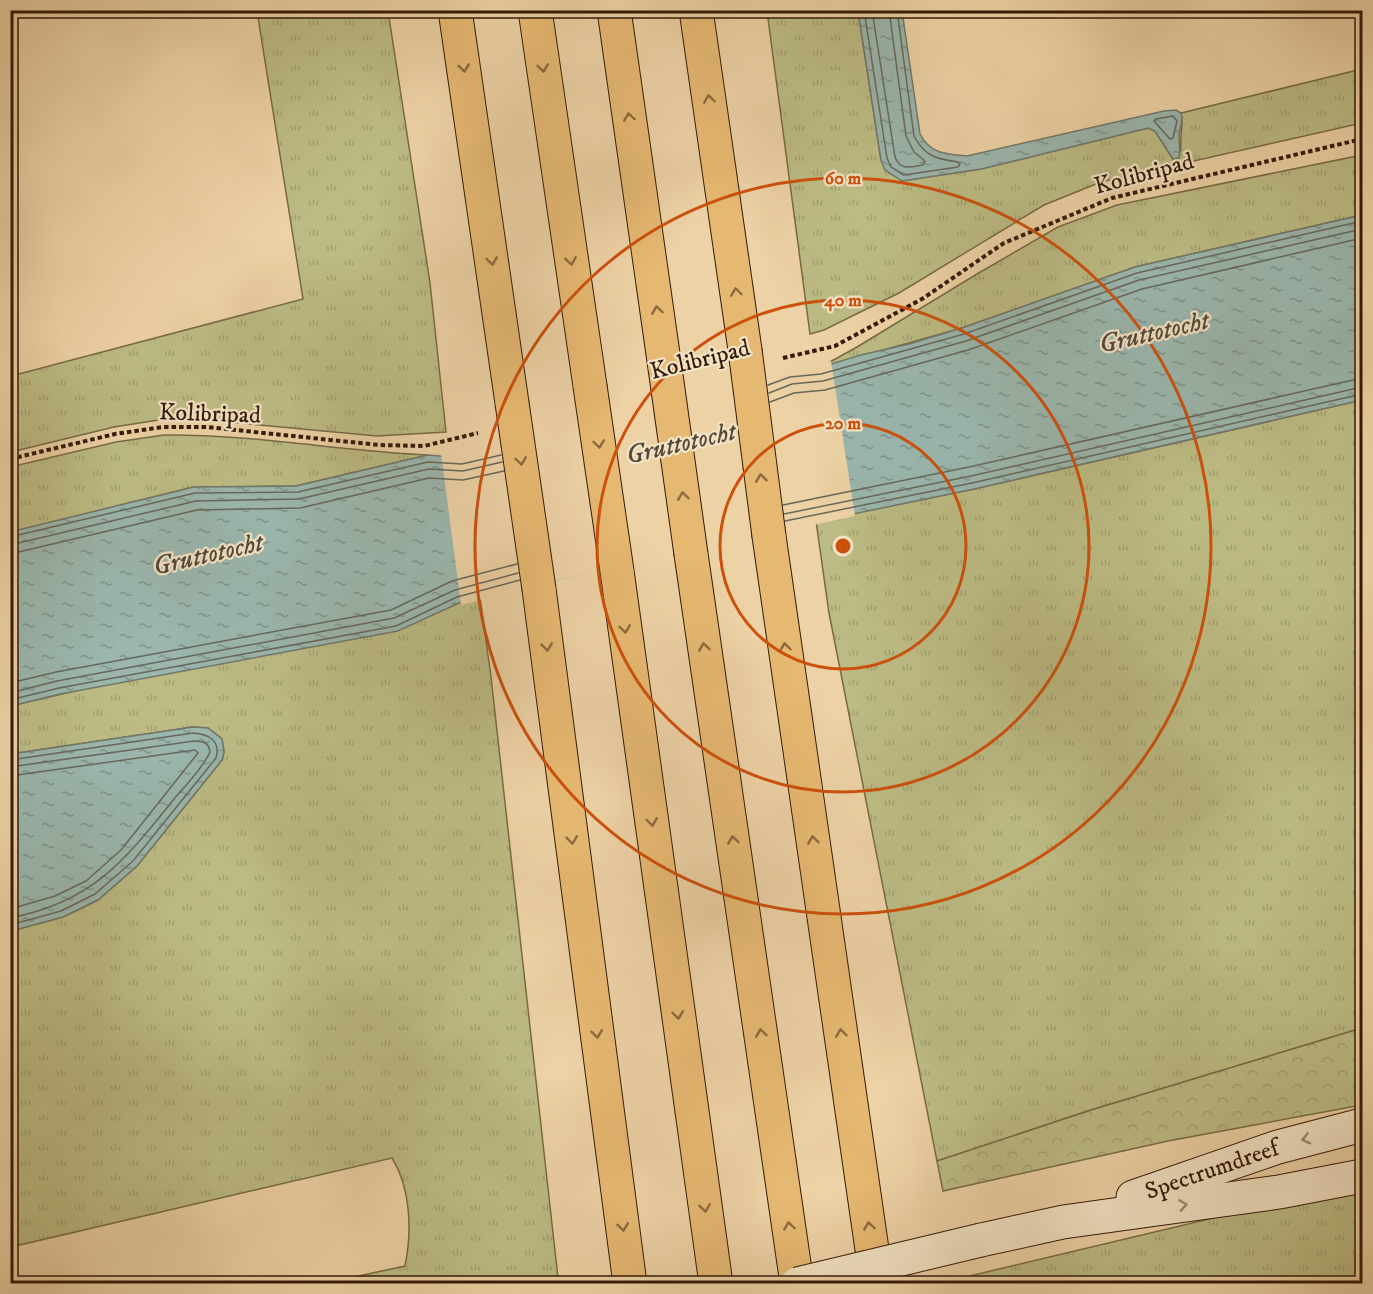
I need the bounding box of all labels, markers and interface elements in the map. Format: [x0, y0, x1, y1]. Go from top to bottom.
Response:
one-way arrow [457, 64, 469, 73]
one-way arrow [537, 64, 549, 73]
one-way arrow [703, 95, 715, 104]
one-way arrow [623, 113, 635, 122]
street label: Kolibripad [1091, 146, 1197, 202]
text: 60 m [825, 168, 862, 190]
one-way arrow [564, 256, 577, 266]
one-way arrow [485, 257, 497, 266]
one-way arrow [731, 288, 743, 297]
text: 40 m [823, 290, 862, 312]
water label: Gruttotocht [1096, 304, 1214, 362]
one-way arrow [651, 306, 663, 315]
street label: Kolibripad [647, 333, 753, 387]
street label: Kolibripad [158, 397, 262, 431]
text: 20 m [825, 413, 861, 435]
water label: Gruttotocht [623, 415, 741, 473]
one-way arrow [592, 439, 604, 448]
one-way arrow [514, 457, 526, 466]
one-way arrow [756, 474, 768, 483]
one-way arrow [677, 492, 689, 501]
water label: Gruttotocht [150, 526, 268, 584]
centre of rings [833, 536, 853, 556]
one-way arrow [619, 624, 631, 634]
one-way arrow [540, 642, 552, 652]
one-way arrow [699, 642, 711, 651]
one-way arrow [779, 642, 791, 651]
one-way arrow [645, 818, 657, 827]
one-way arrow [727, 835, 739, 844]
one-way arrow [807, 835, 819, 844]
one-way arrow [565, 836, 578, 845]
one-way arrow [672, 1011, 684, 1020]
one-way arrow [755, 1028, 767, 1037]
one-way arrow [835, 1028, 847, 1037]
one-way arrow [591, 1029, 603, 1038]
street label: Spectrumdreef [1141, 1132, 1286, 1207]
one-way arrow [1301, 1132, 1311, 1145]
one-way arrow [1179, 1199, 1188, 1212]
one-way arrow [699, 1204, 711, 1213]
one-way arrow [783, 1221, 795, 1230]
one-way arrow [863, 1221, 876, 1231]
one-way arrow [616, 1223, 628, 1232]

